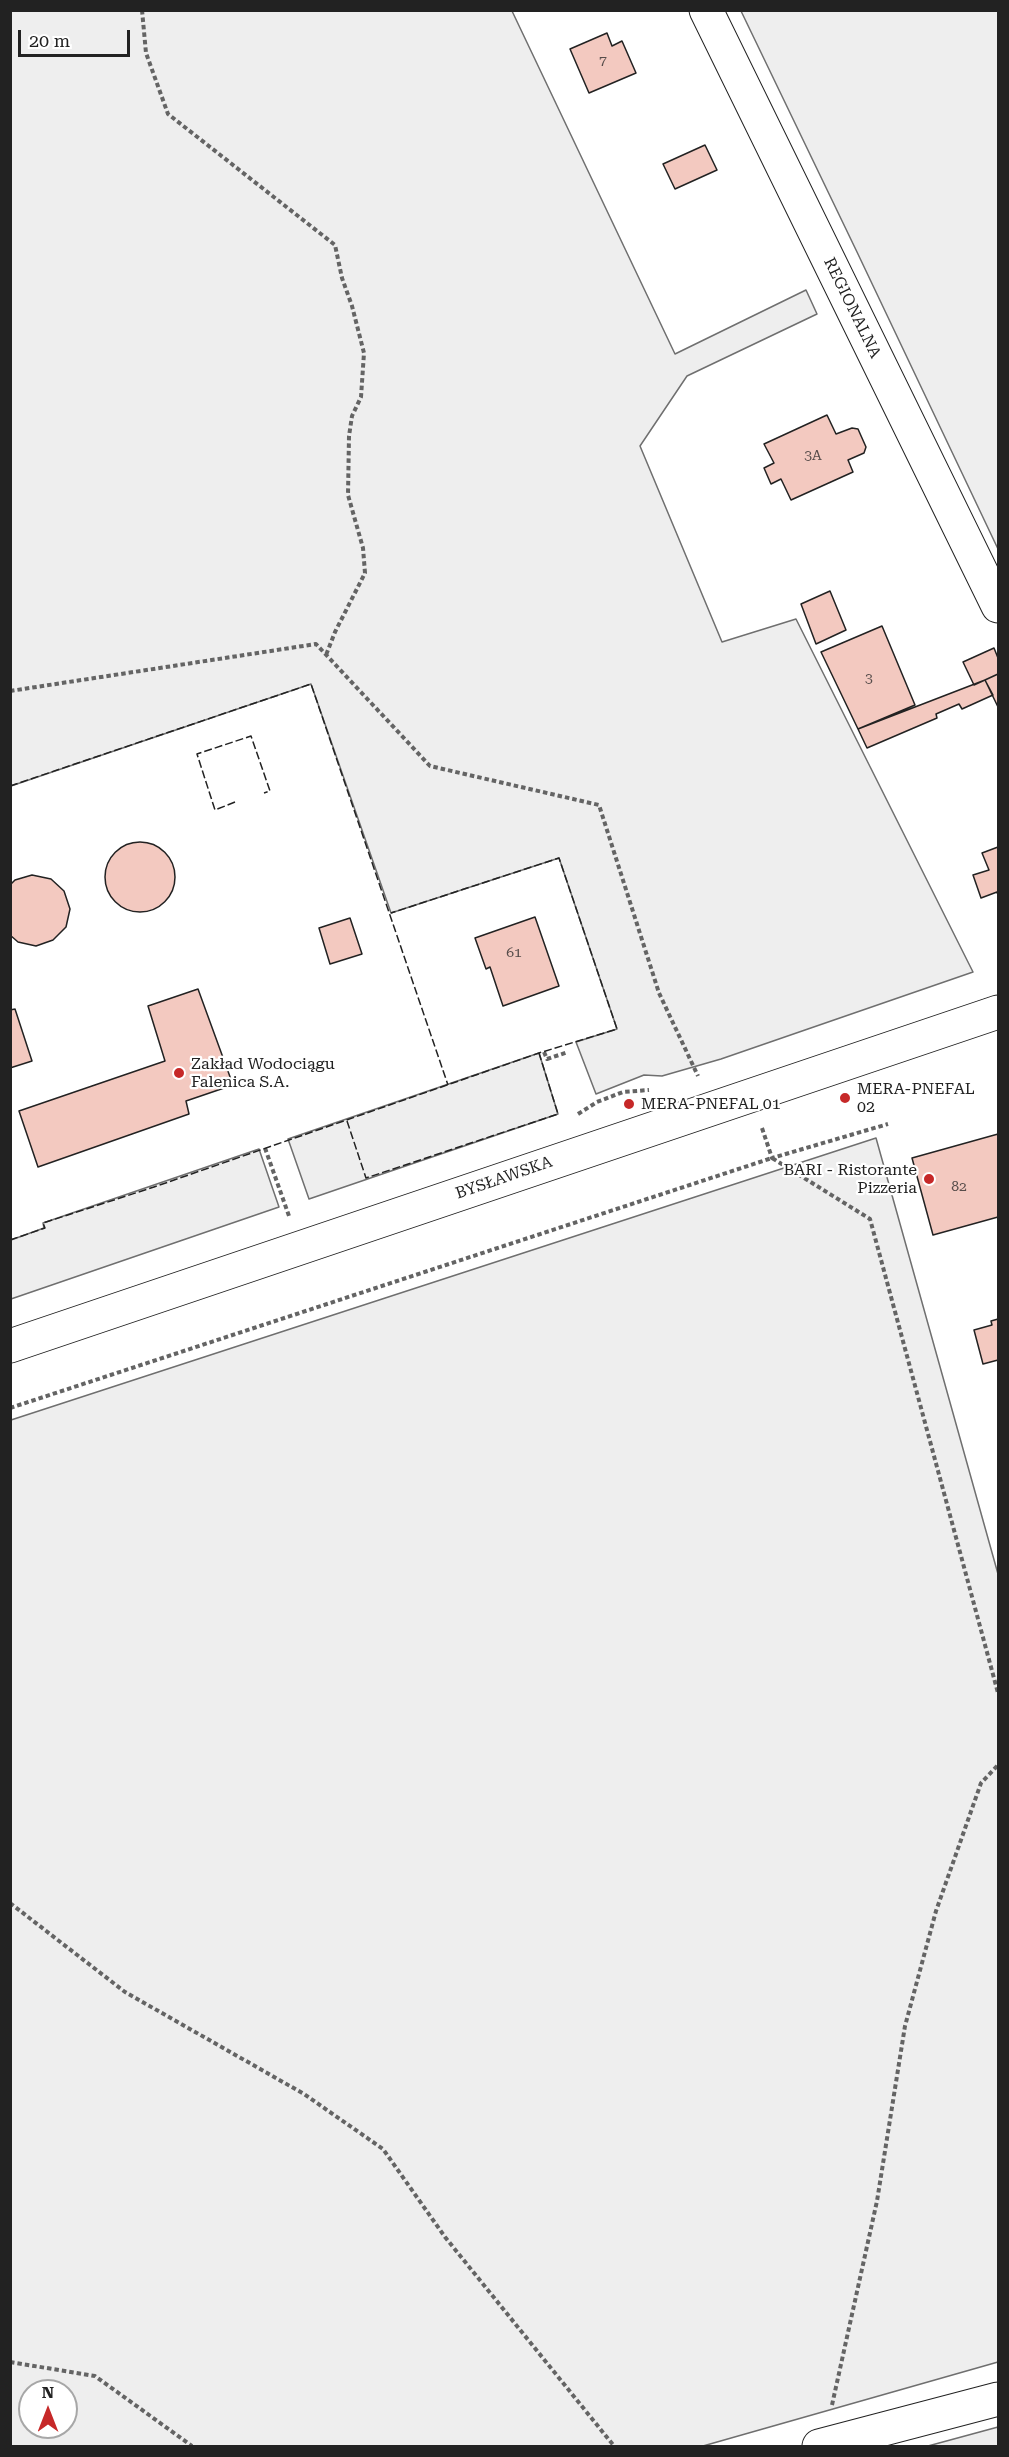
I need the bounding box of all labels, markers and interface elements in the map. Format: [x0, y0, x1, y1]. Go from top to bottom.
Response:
scale bar [21, 18, 134, 56]
text: 20 m [29, 30, 70, 51]
house number: 7 [599, 53, 607, 69]
street label: REGIONALNA [819, 254, 885, 362]
house number: 3A [804, 448, 822, 464]
house number: 3 [865, 671, 873, 687]
house number: 61 [506, 945, 522, 961]
place label: Zakład Wodociągu Falenica S.A. [191, 1054, 335, 1092]
marker: Zakład Wodociągu Falenica S.A. [172, 1066, 186, 1080]
place label: MERA-PNEFAL 02 [857, 1079, 975, 1117]
marker: MERA-PNEFAL 02 [838, 1091, 852, 1105]
place label: MERA-PNEFAL 01 [641, 1094, 781, 1114]
marker: MERA-PNEFAL 01 [622, 1097, 636, 1111]
street label: BYSŁAWSKA [453, 1152, 555, 1204]
place label: BARI - Ristorante Pizzeria [783, 1160, 917, 1198]
marker: BARI - Ristorante Pizzeria [922, 1172, 936, 1186]
house number: 82 [951, 1179, 967, 1195]
north arrow [18, 2379, 78, 2439]
text: N [42, 2383, 54, 2402]

